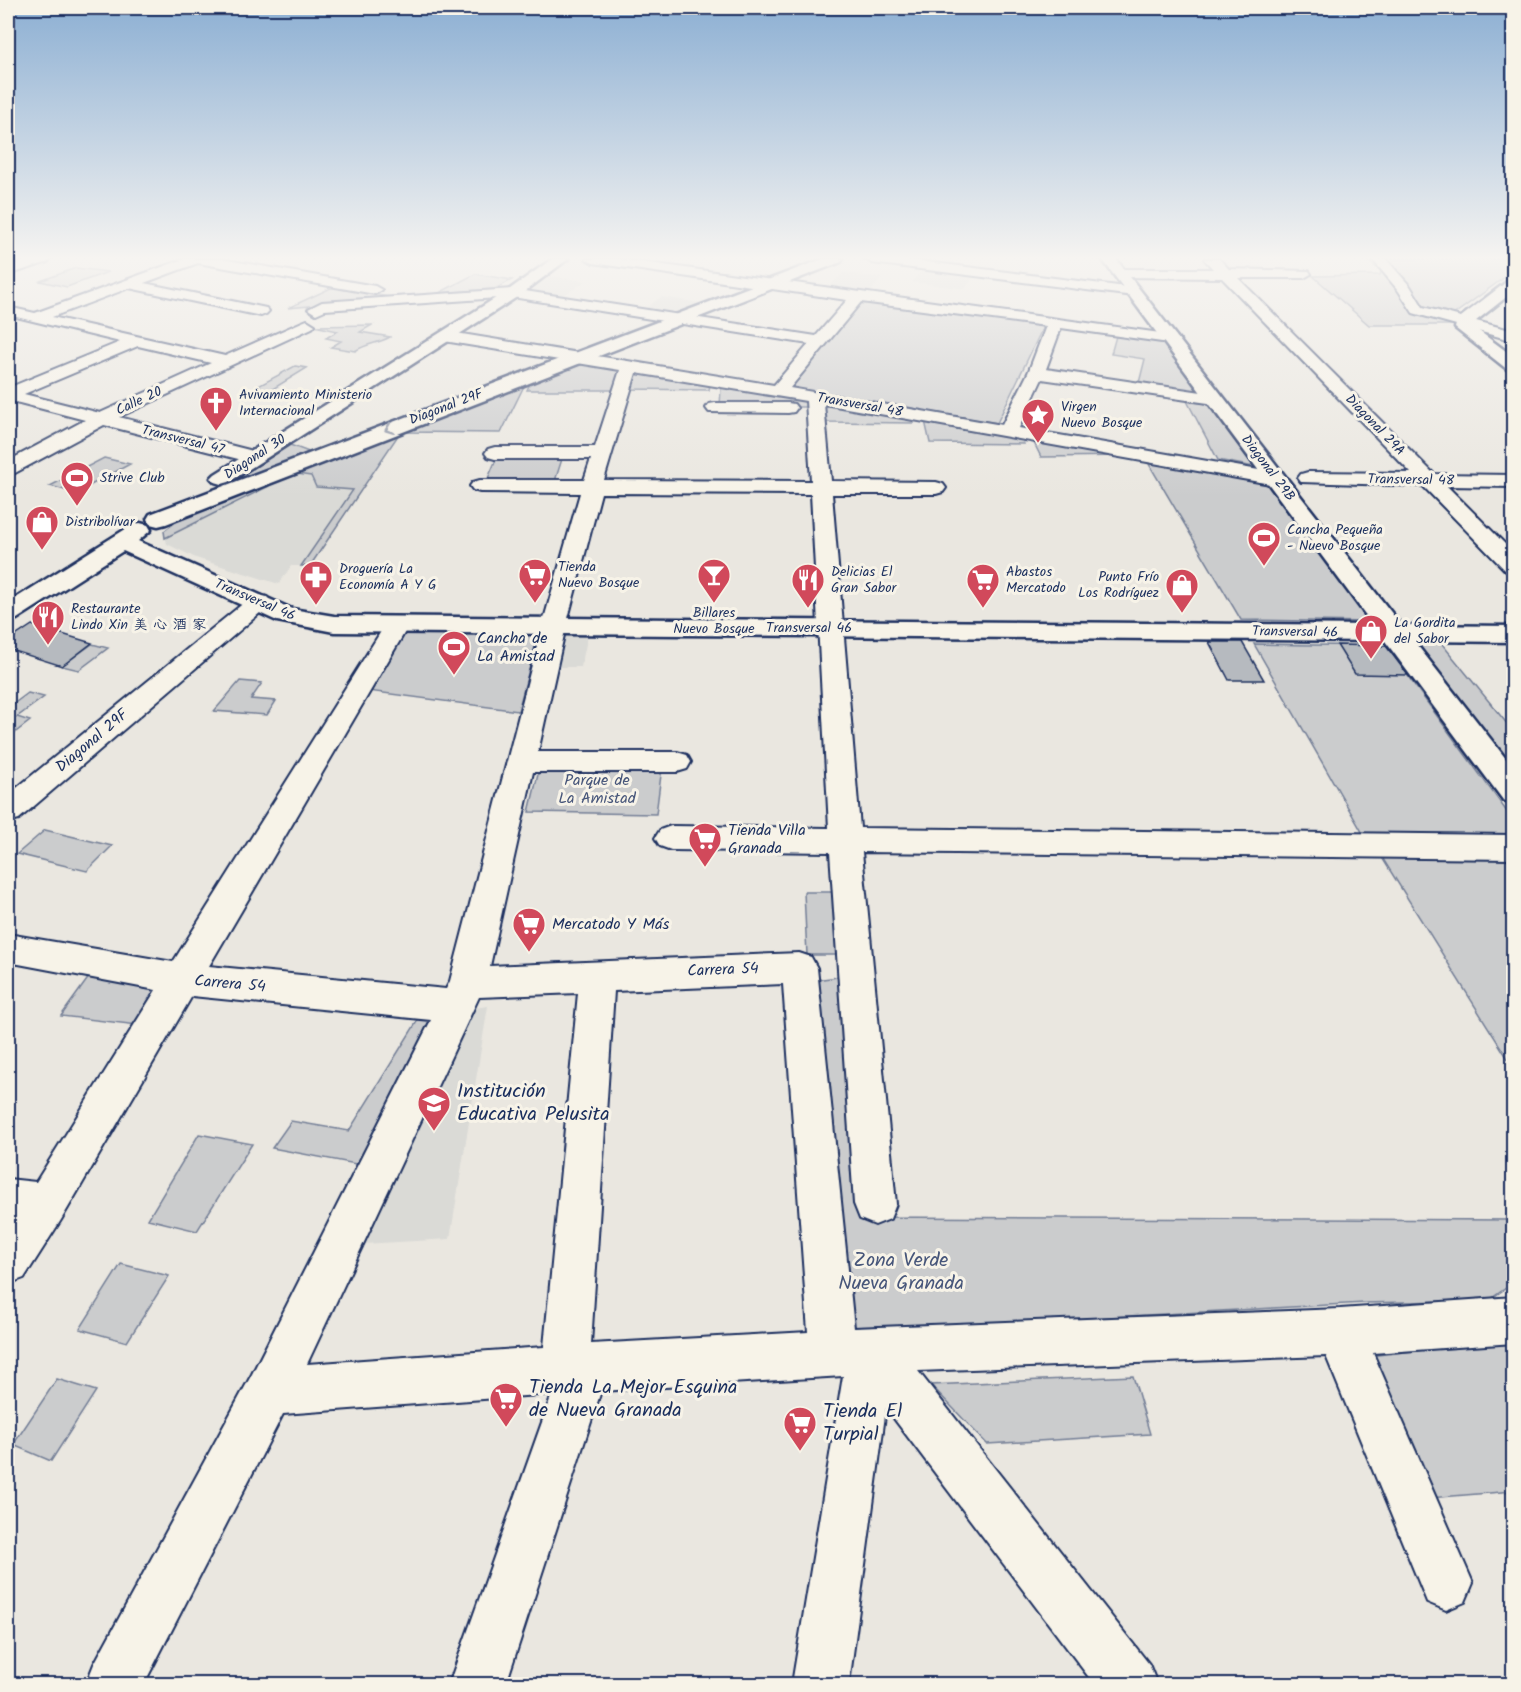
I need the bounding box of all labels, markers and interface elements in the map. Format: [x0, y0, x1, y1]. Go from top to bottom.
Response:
street label: Calle 20 [112, 381, 166, 421]
street label: Diagonal 29F [406, 382, 488, 431]
place label: Avivamiento Ministerio Internacional [239, 384, 372, 422]
church icon: Avivamiento Ministerio Internacional [198, 385, 234, 432]
street label: Transversal 48 [815, 387, 905, 423]
street label: Diagonal 29A [1340, 389, 1410, 461]
place label: Virgen Nuevo Bosque [1061, 396, 1143, 434]
place icon: Virgen Nuevo Bosque [1020, 397, 1056, 444]
street label: Transversal 47 [139, 419, 227, 461]
one-way arrow [384, 422, 395, 434]
street label: Diagonal 30 [220, 429, 290, 485]
street label: Diagonal 29B [1235, 430, 1301, 506]
sports icon: Strive Club [59, 460, 95, 507]
place label: Strive Club [100, 467, 165, 489]
street label: Transversal 48 [1367, 468, 1455, 492]
shop icon: Distribolívar [24, 504, 60, 551]
place label: Distribolívar [65, 511, 136, 533]
place label: Cancha Pequeña - Nuevo Bosque [1287, 519, 1383, 557]
sports icon: Cancha Pequeña - Nuevo Bosque [1246, 520, 1282, 567]
place label: Tienda Nuevo Bosque [558, 556, 640, 594]
supermarket icon: Tienda Nuevo Bosque [517, 557, 553, 604]
bar icon: Billares Nuevo Bosque [696, 557, 732, 604]
place label: Droguería La Economía A Y G [339, 558, 437, 596]
pharmacy icon: Droguería La Economía A Y G [298, 559, 334, 606]
place label: Delicias El Gran Sabor [831, 561, 898, 599]
place label: Abastos Mercatodo [1006, 561, 1066, 599]
restaurant icon: Delicias El Gran Sabor [790, 562, 826, 609]
supermarket icon: Abastos Mercatodo [965, 562, 1001, 609]
place label: Punto Frío Los Rodríguez [1078, 566, 1159, 604]
shop icon: Punto Frío Los Rodríguez [1164, 567, 1200, 614]
street label: Transversal 46 [211, 573, 299, 627]
place label: Restaurante Lindo Xin 美 心 酒 家 [71, 598, 206, 636]
restaurant icon: Restaurante Lindo Xin 美 心 酒 家 [30, 599, 66, 646]
place label: Billares Nuevo Bosque [673, 602, 755, 640]
place label: La Gordita del Sabor [1394, 612, 1456, 650]
shop icon: La Gordita del Sabor [1353, 613, 1389, 660]
street label: Transversal 46 [766, 617, 852, 639]
street label: Transversal 46 [1252, 620, 1338, 644]
place label: Cancha de La Amistad [477, 626, 555, 669]
sports icon: Cancha de La Amistad [436, 629, 472, 676]
street label: Diagonal 29F [50, 702, 135, 779]
park label: Parque de La Amistad [558, 768, 637, 811]
place label: Tienda Villa Granada [728, 818, 806, 861]
supermarket icon: Tienda Villa Granada [687, 821, 723, 868]
supermarket icon: Mercatodo Y Más [511, 906, 547, 953]
place label: Mercatodo Y Más [552, 912, 670, 937]
street label: Carrera 54 [687, 956, 759, 984]
street label: Carrera 54 [193, 968, 267, 1000]
place label: Institución Educativa Pelusita [457, 1076, 610, 1131]
school or university icon: Institución Educativa Pelusita [416, 1085, 452, 1132]
park label: Zona Verde Nueva Granada [838, 1245, 964, 1300]
place label: Tienda La Mejor Esquina de Nueva Granada [529, 1372, 738, 1427]
supermarket icon: Tienda La Mejor Esquina de Nueva Granada [488, 1381, 524, 1428]
place label: Tienda El Turpial [823, 1396, 902, 1451]
supermarket icon: Tienda El Turpial [782, 1405, 818, 1452]

